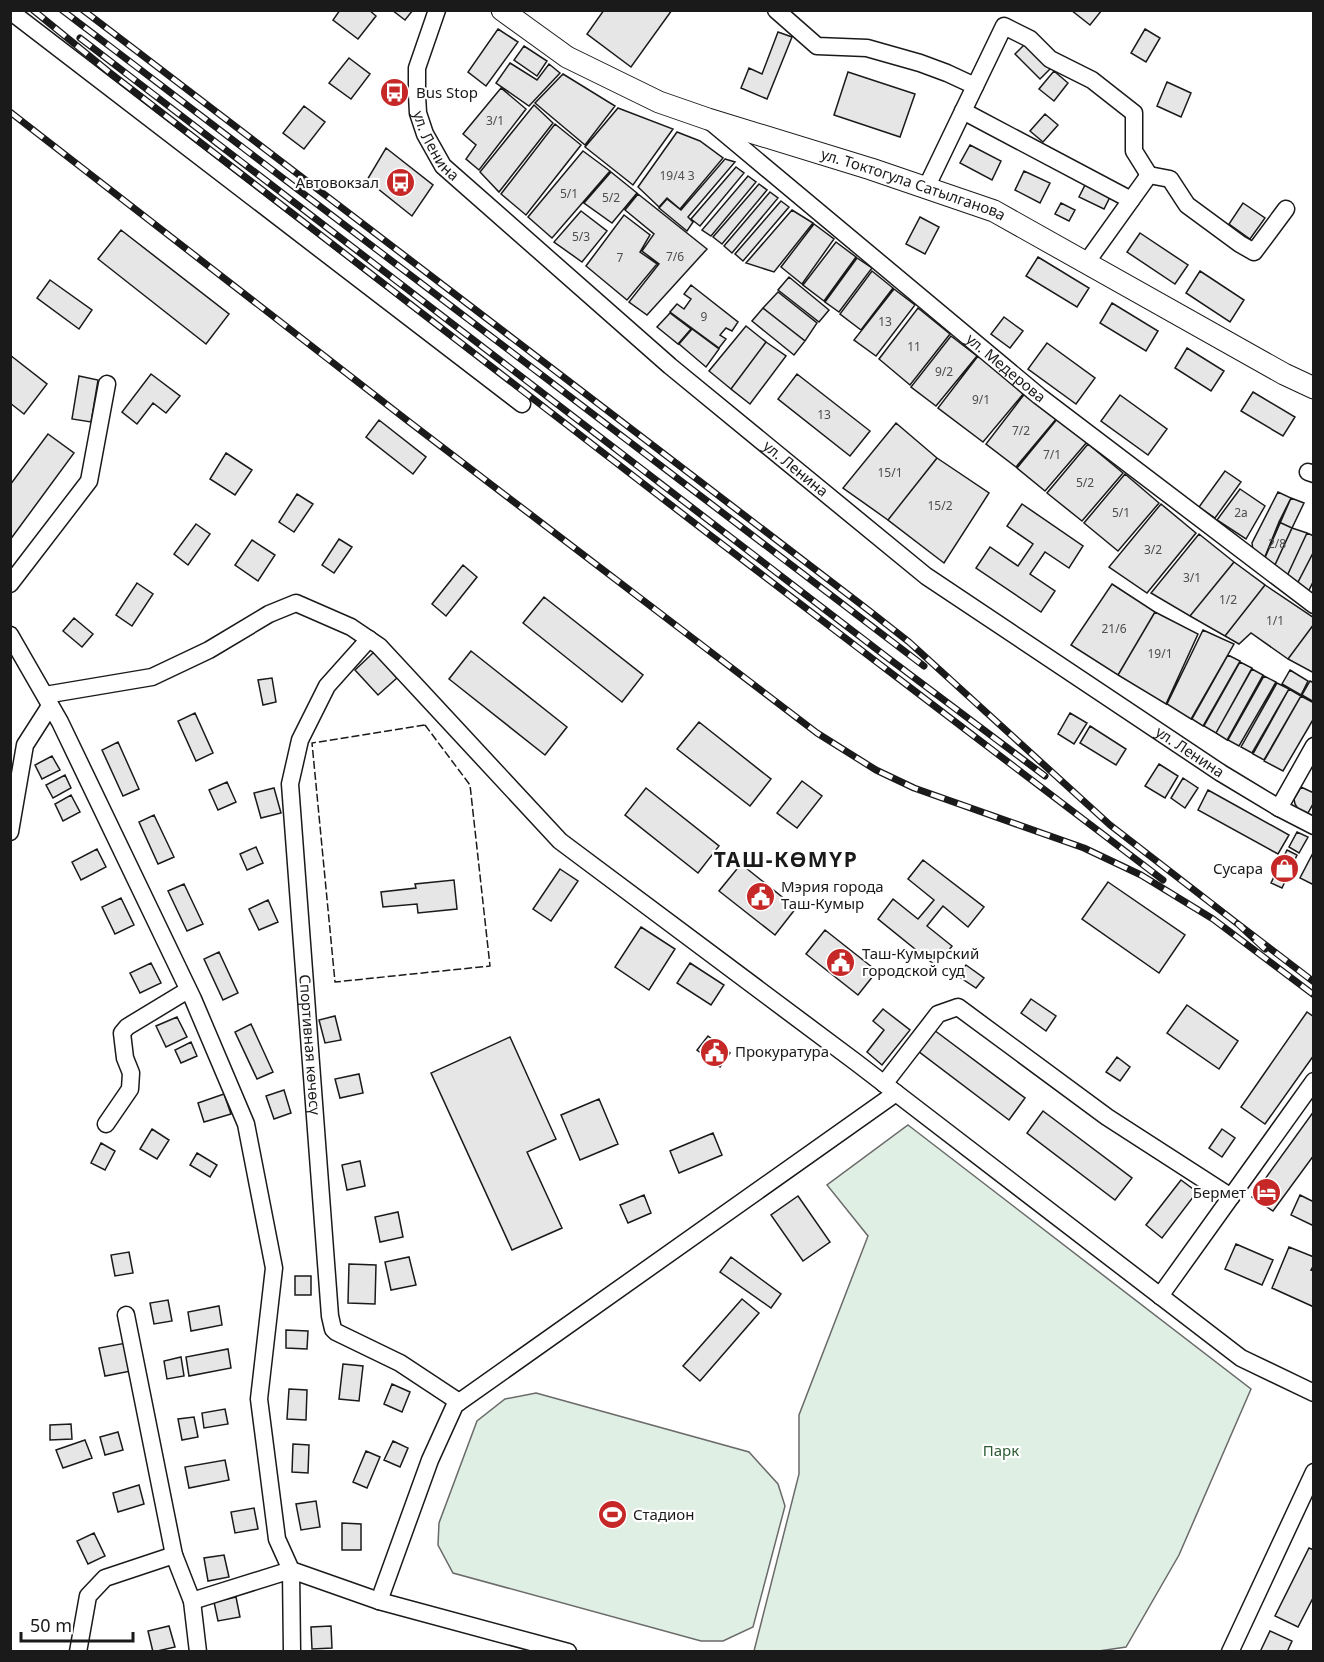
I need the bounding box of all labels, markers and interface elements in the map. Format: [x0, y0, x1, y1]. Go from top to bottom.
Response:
bus stop icon: Bus Stop [379, 77, 411, 109]
place label: Bus Stop [416, 82, 478, 102]
street label: ул. Ленина [409, 108, 464, 185]
house number: 3/1 [486, 112, 504, 129]
street label: ул. Токтогула Сатылганова [819, 143, 1010, 225]
bus stop icon: Автовокзал [384, 167, 416, 199]
house number: 19/4 3 [659, 167, 695, 184]
place label: Автовокзал [296, 172, 379, 192]
house number: 5/1 [560, 185, 578, 202]
house number: 5/2 [602, 189, 620, 206]
house number: 5/3 [572, 228, 590, 245]
house number: 7/6 [666, 248, 684, 265]
house number: 7 [617, 249, 624, 266]
house number: 9 [701, 308, 708, 325]
house number: 13 [878, 313, 892, 330]
street label: ул. Медерова [962, 328, 1050, 406]
house number: 11 [907, 338, 921, 355]
house number: 9/2 [935, 363, 953, 380]
house number: 9/1 [972, 391, 990, 408]
house number: 13 [817, 406, 831, 423]
house number: 7/2 [1012, 422, 1030, 439]
street label: ул. Ленина [759, 435, 833, 501]
house number: 7/1 [1043, 446, 1061, 463]
house number: 15/1 [877, 464, 903, 481]
house number: 5/2 [1076, 474, 1094, 491]
house number: 15/2 [927, 497, 953, 514]
house number: 5/1 [1112, 504, 1130, 521]
house number: 2а [1234, 504, 1248, 521]
house number: 2/8 [1268, 535, 1286, 552]
house number: 3/2 [1144, 541, 1162, 558]
house number: 3/1 [1183, 569, 1201, 586]
house number: 1/2 [1219, 591, 1237, 608]
house number: 1/1 [1266, 612, 1284, 629]
house number: 21/6 [1101, 620, 1127, 637]
house number: 19/1 [1147, 645, 1173, 662]
street label: ул. Ленина [1152, 721, 1228, 781]
district label: ТАШ-КӨМҮР [714, 845, 858, 873]
shop icon: Сусара [1268, 853, 1300, 885]
place label: Сусара [1213, 858, 1263, 878]
place label: Мэрия города Таш-Кумыр [781, 876, 884, 913]
public building icon: Мэрия города Таш-Кумыр [744, 880, 776, 912]
place label: Таш-Кумырский городской суд [862, 943, 979, 980]
public building icon: Таш-Кумырский городской суд [825, 947, 857, 979]
street label: Спортивная көчөсү [295, 974, 326, 1116]
public building icon: Прокуратура [698, 1036, 730, 1068]
place label: Прокуратура [735, 1041, 829, 1061]
hotel icon: Бермет [1251, 1177, 1283, 1209]
place label: Бермет [1193, 1182, 1246, 1202]
park label: Парк [983, 1440, 1019, 1460]
sports icon: Стадион [596, 1499, 628, 1531]
place label: Стадион [633, 1504, 694, 1524]
scale bar [21, 1605, 134, 1643]
text: 50 m [30, 1613, 72, 1637]

